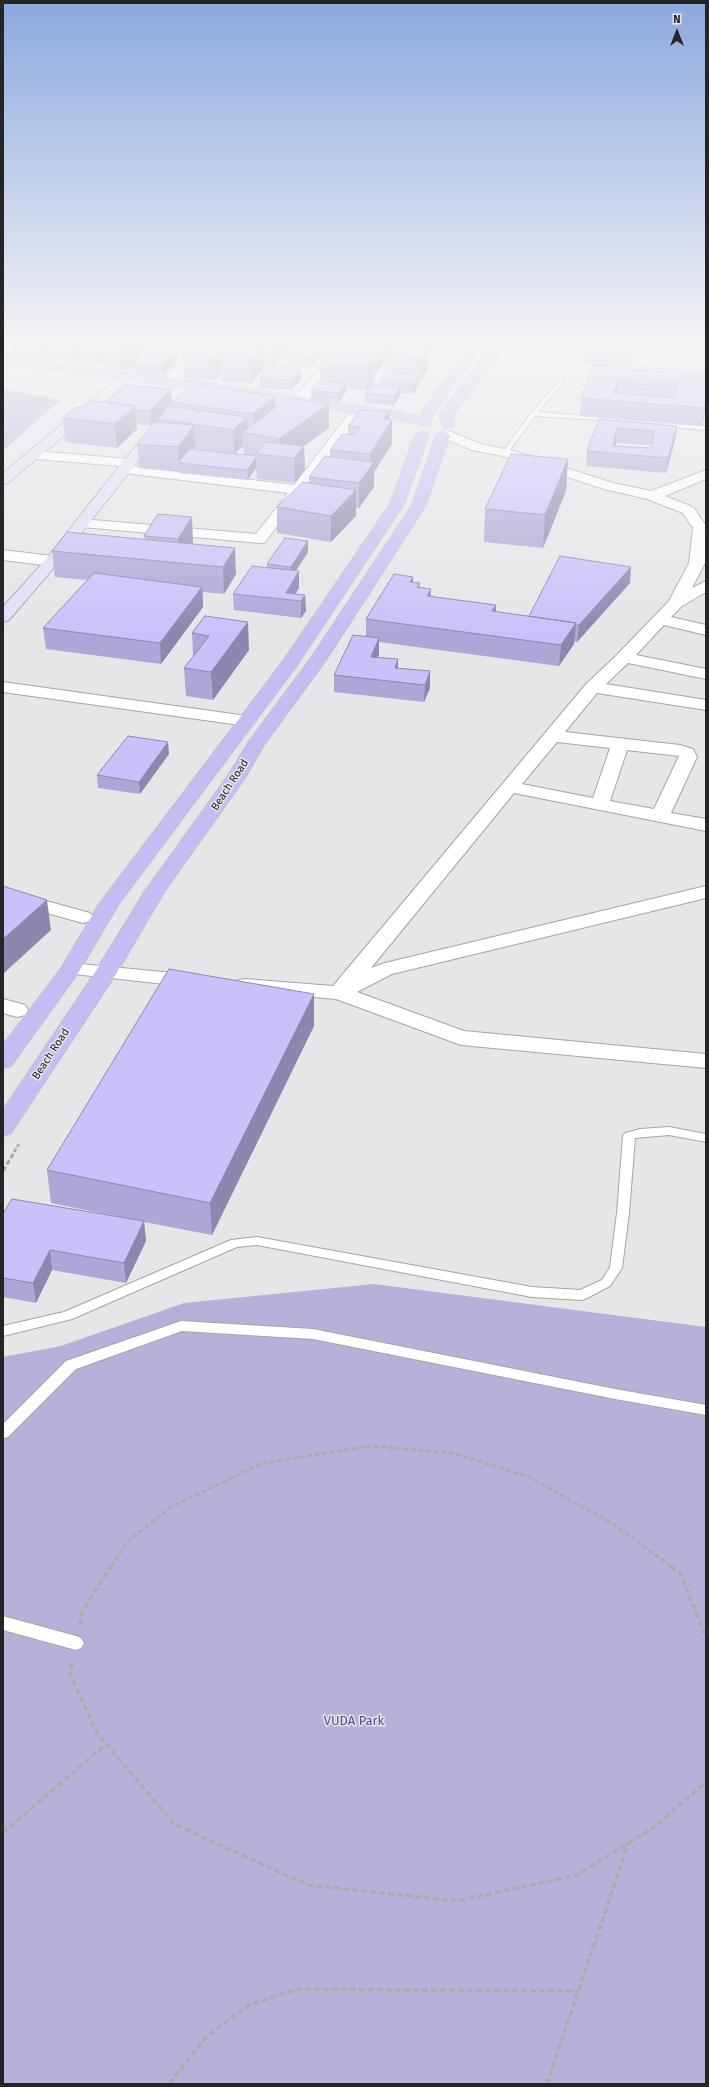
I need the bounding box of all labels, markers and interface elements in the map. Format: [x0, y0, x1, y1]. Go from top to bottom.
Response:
north arrow [657, 12, 697, 52]
text: N [673, 13, 681, 26]
street label: Beach Road [209, 757, 251, 813]
street label: Beach Road [30, 1026, 72, 1082]
park label: VUDA Park [324, 1713, 384, 1729]

